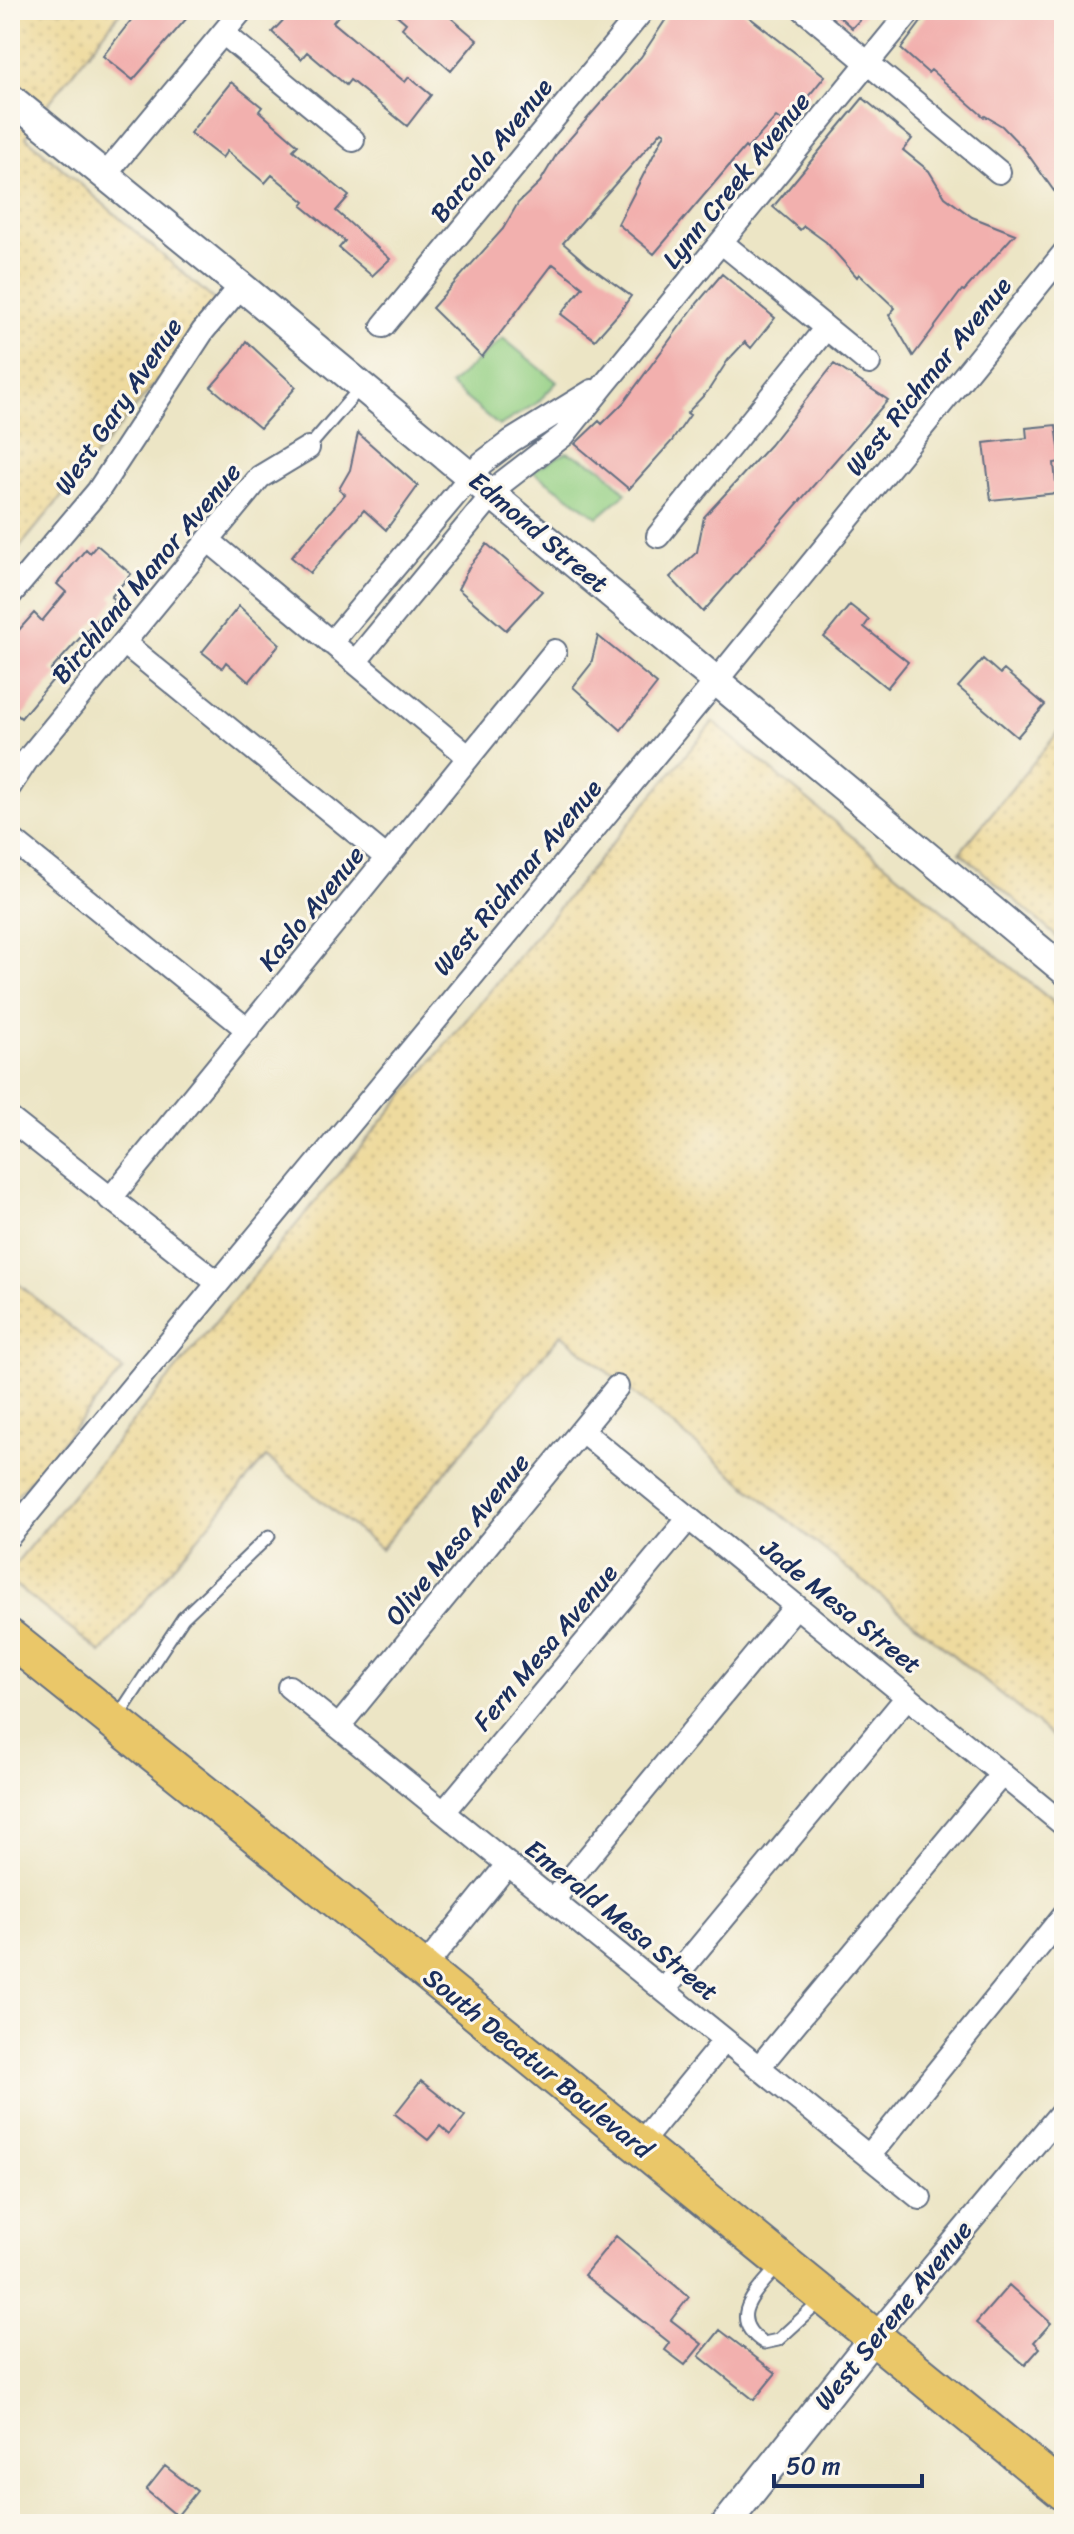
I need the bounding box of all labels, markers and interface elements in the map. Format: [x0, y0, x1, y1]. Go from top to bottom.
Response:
street label: Barcola Avenue [418, 67, 565, 233]
street label: Lynn Creek Avenue [650, 81, 822, 279]
street label: West Richmar Avenue [833, 265, 1024, 486]
street label: West Gary Avenue [41, 307, 195, 505]
street label: Birchland Manor Avenue [39, 452, 253, 694]
street label: Edmond Street [458, 459, 620, 605]
street label: West Richmar Avenue [420, 767, 614, 986]
street label: Kaslo Avenue [246, 835, 376, 981]
street label: Olive Mesa Avenue [373, 1442, 541, 1636]
street label: Jade Mesa Street [749, 1525, 932, 1686]
street label: Fern Mesa Avenue [461, 1552, 630, 1741]
street label: Emerald Mesa Street [514, 1827, 730, 2013]
street label: South Decatur Boulevard [413, 1955, 665, 2172]
street label: West Serene Avenue [801, 2209, 985, 2421]
scale bar [774, 2438, 922, 2488]
text: 50 m [786, 2445, 841, 2487]

